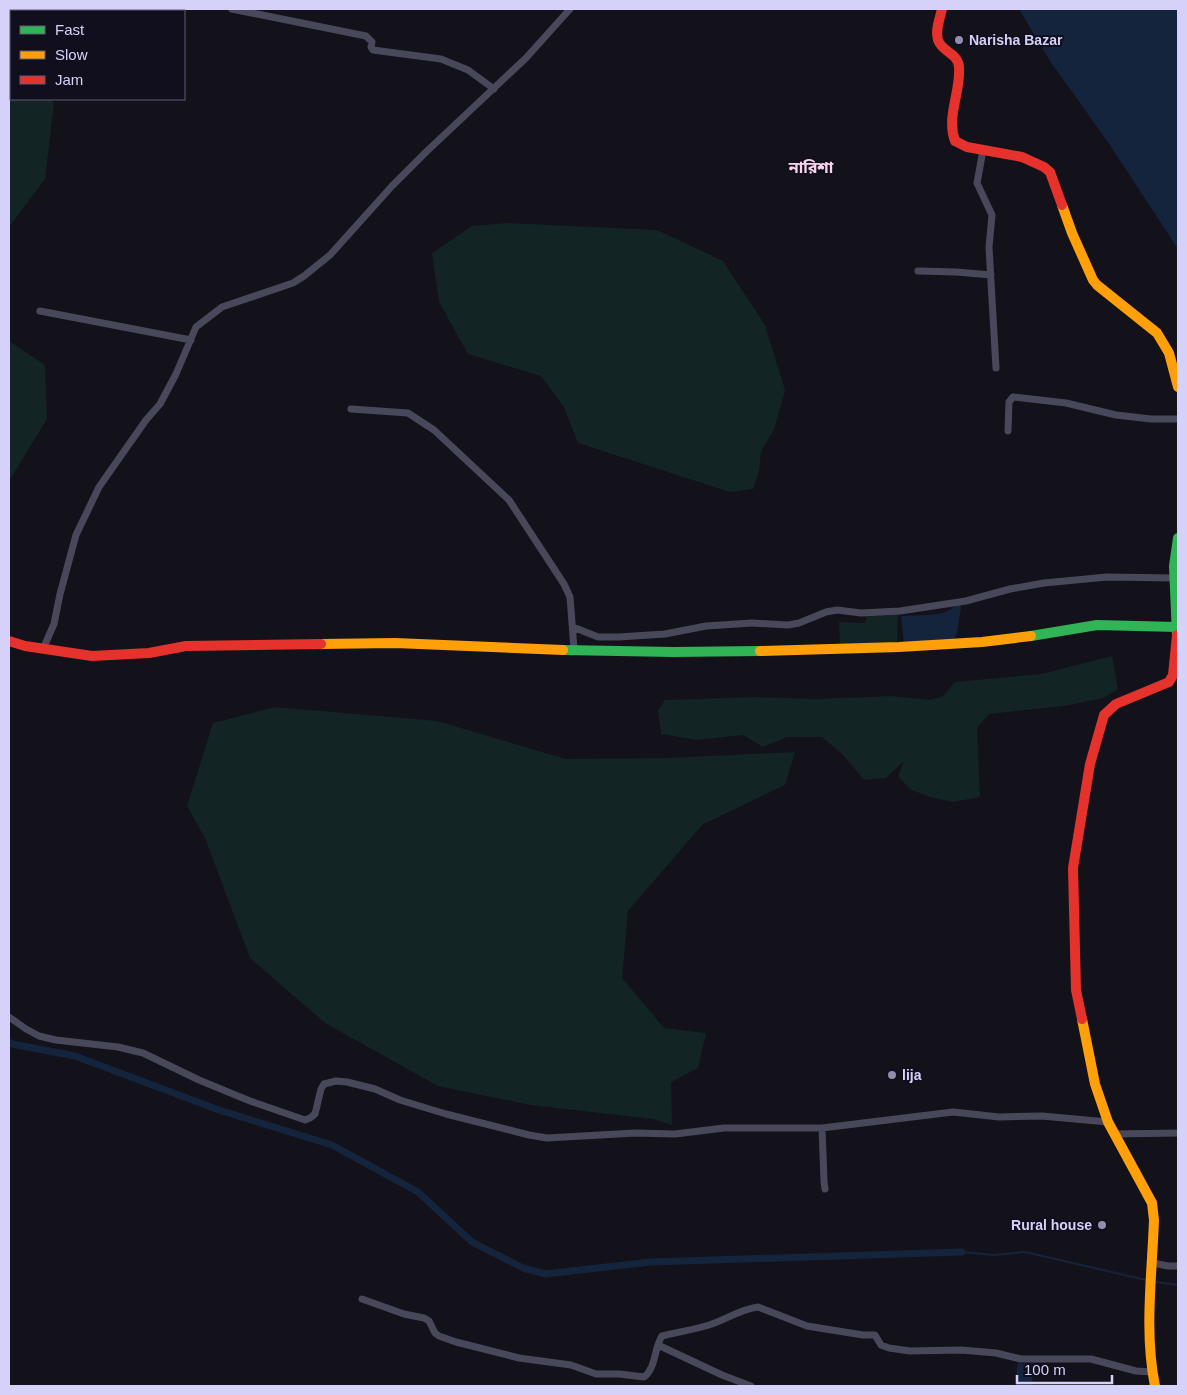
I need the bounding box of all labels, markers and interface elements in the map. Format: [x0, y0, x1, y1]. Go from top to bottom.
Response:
legend [10, 10, 185, 100]
text: Fast [55, 21, 85, 38]
place label: Narisha Bazar [969, 32, 1063, 48]
marker: Narisha Bazar [953, 34, 965, 46]
text: Slow [55, 46, 88, 63]
text: Jam [55, 71, 83, 88]
district label: নারিশা [788, 159, 834, 176]
place label: lija [902, 1067, 922, 1083]
marker: lija [886, 1069, 898, 1081]
place label: Rural house [1011, 1217, 1092, 1233]
marker: Rural house [1096, 1219, 1108, 1231]
scale bar [1017, 1352, 1112, 1384]
text: 100 m [1024, 1361, 1066, 1378]

